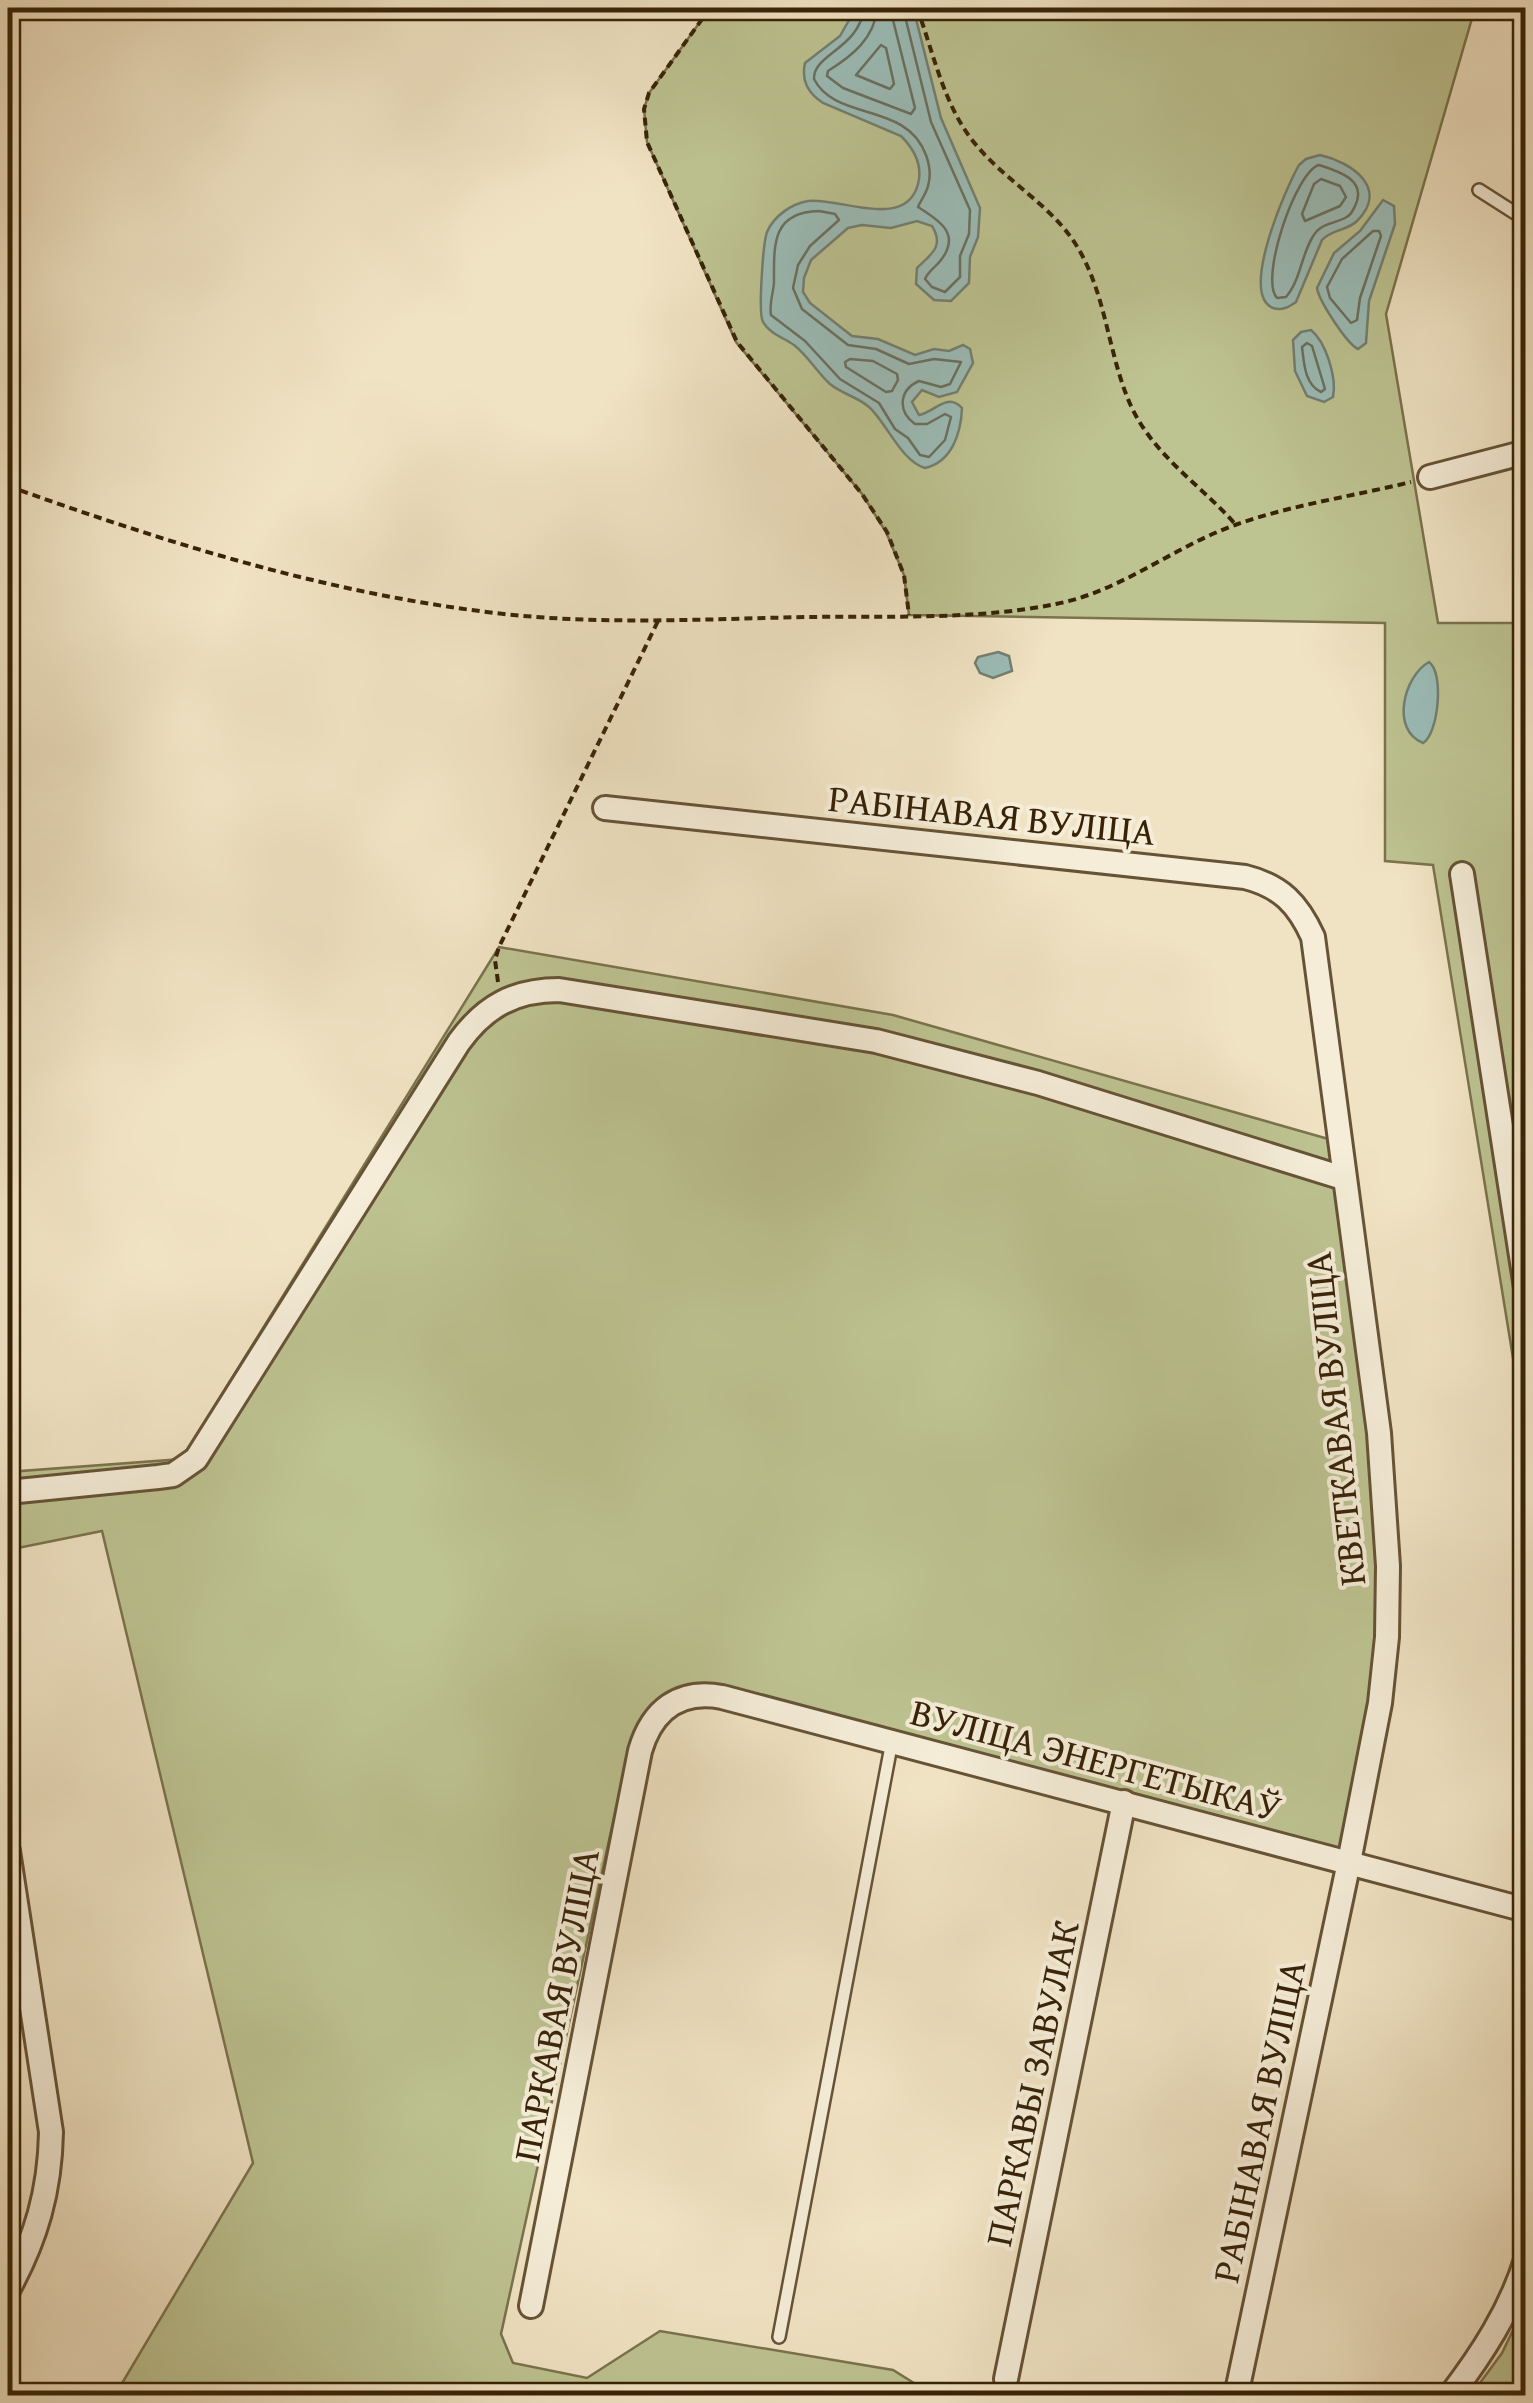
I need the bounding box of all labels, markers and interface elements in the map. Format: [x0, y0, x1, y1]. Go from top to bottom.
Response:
street label: РАБІНАВАЯ ВУЛІЦА [826, 769, 1158, 859]
street label: КВЕТКАВАЯ ВУЛІЦА [1289, 1249, 1379, 1589]
street label: ВУЛІЦА ЭНЕРГЕТЫКАЎ [905, 1683, 1288, 1836]
street label: ПАРКАВАЯ ВУЛІЦА [497, 1844, 613, 2166]
street label: ПАРКАВЫ ЗАВУЛАК [969, 1914, 1093, 2251]
street label: РАБІНАВАЯ ВУЛІЦА [1196, 1955, 1320, 2287]

